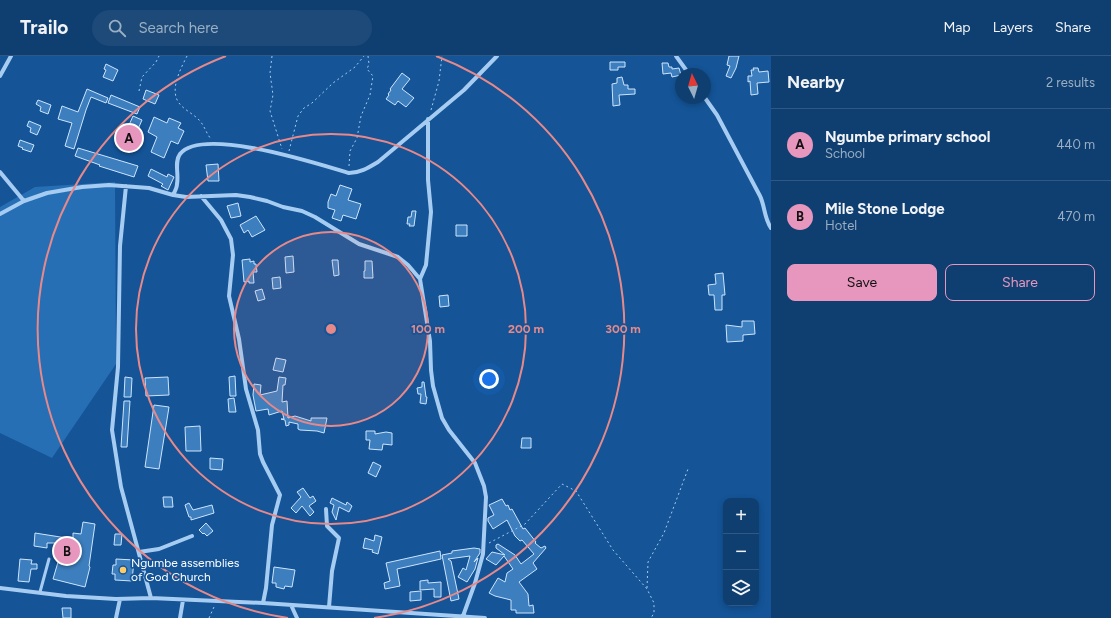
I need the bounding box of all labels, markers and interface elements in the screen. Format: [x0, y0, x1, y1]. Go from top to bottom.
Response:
search box [92, 10, 372, 46]
text: Trailo [20, 16, 68, 39]
icon: search [106, 17, 128, 39]
text: Search here [138, 19, 219, 37]
text: Map [943, 19, 971, 36]
text: Layers [993, 19, 1033, 36]
text: Share [1055, 19, 1091, 36]
north arrow [675, 68, 711, 104]
text: Nearby [787, 72, 845, 92]
text: 2 results [1046, 75, 1095, 90]
pin: A [116, 123, 142, 153]
text: Ngumbe primary school [825, 128, 990, 146]
text: A [795, 137, 805, 152]
text: 440 m [1056, 137, 1095, 152]
text: School [825, 146, 865, 161]
text: Mile Stone Lodge [825, 200, 945, 218]
text: B [796, 209, 804, 224]
text: 470 m [1057, 209, 1095, 224]
text: Hotel [825, 218, 857, 233]
button: Save [787, 264, 937, 301]
button: Share [945, 264, 1095, 301]
centre of rings [324, 322, 338, 336]
text: 100 m [411, 322, 445, 336]
text: 200 m [508, 322, 544, 336]
text: 300 m [605, 322, 641, 336]
your location [479, 369, 499, 389]
map controls [723, 498, 759, 606]
button: + [723, 498, 759, 534]
button: − [723, 534, 759, 570]
pin: B [54, 536, 80, 566]
place label: Ngumbe assemblies of God Church [131, 556, 240, 584]
marker: Ngumbe assemblies of God Church [118, 565, 128, 575]
button: layers [723, 570, 759, 606]

